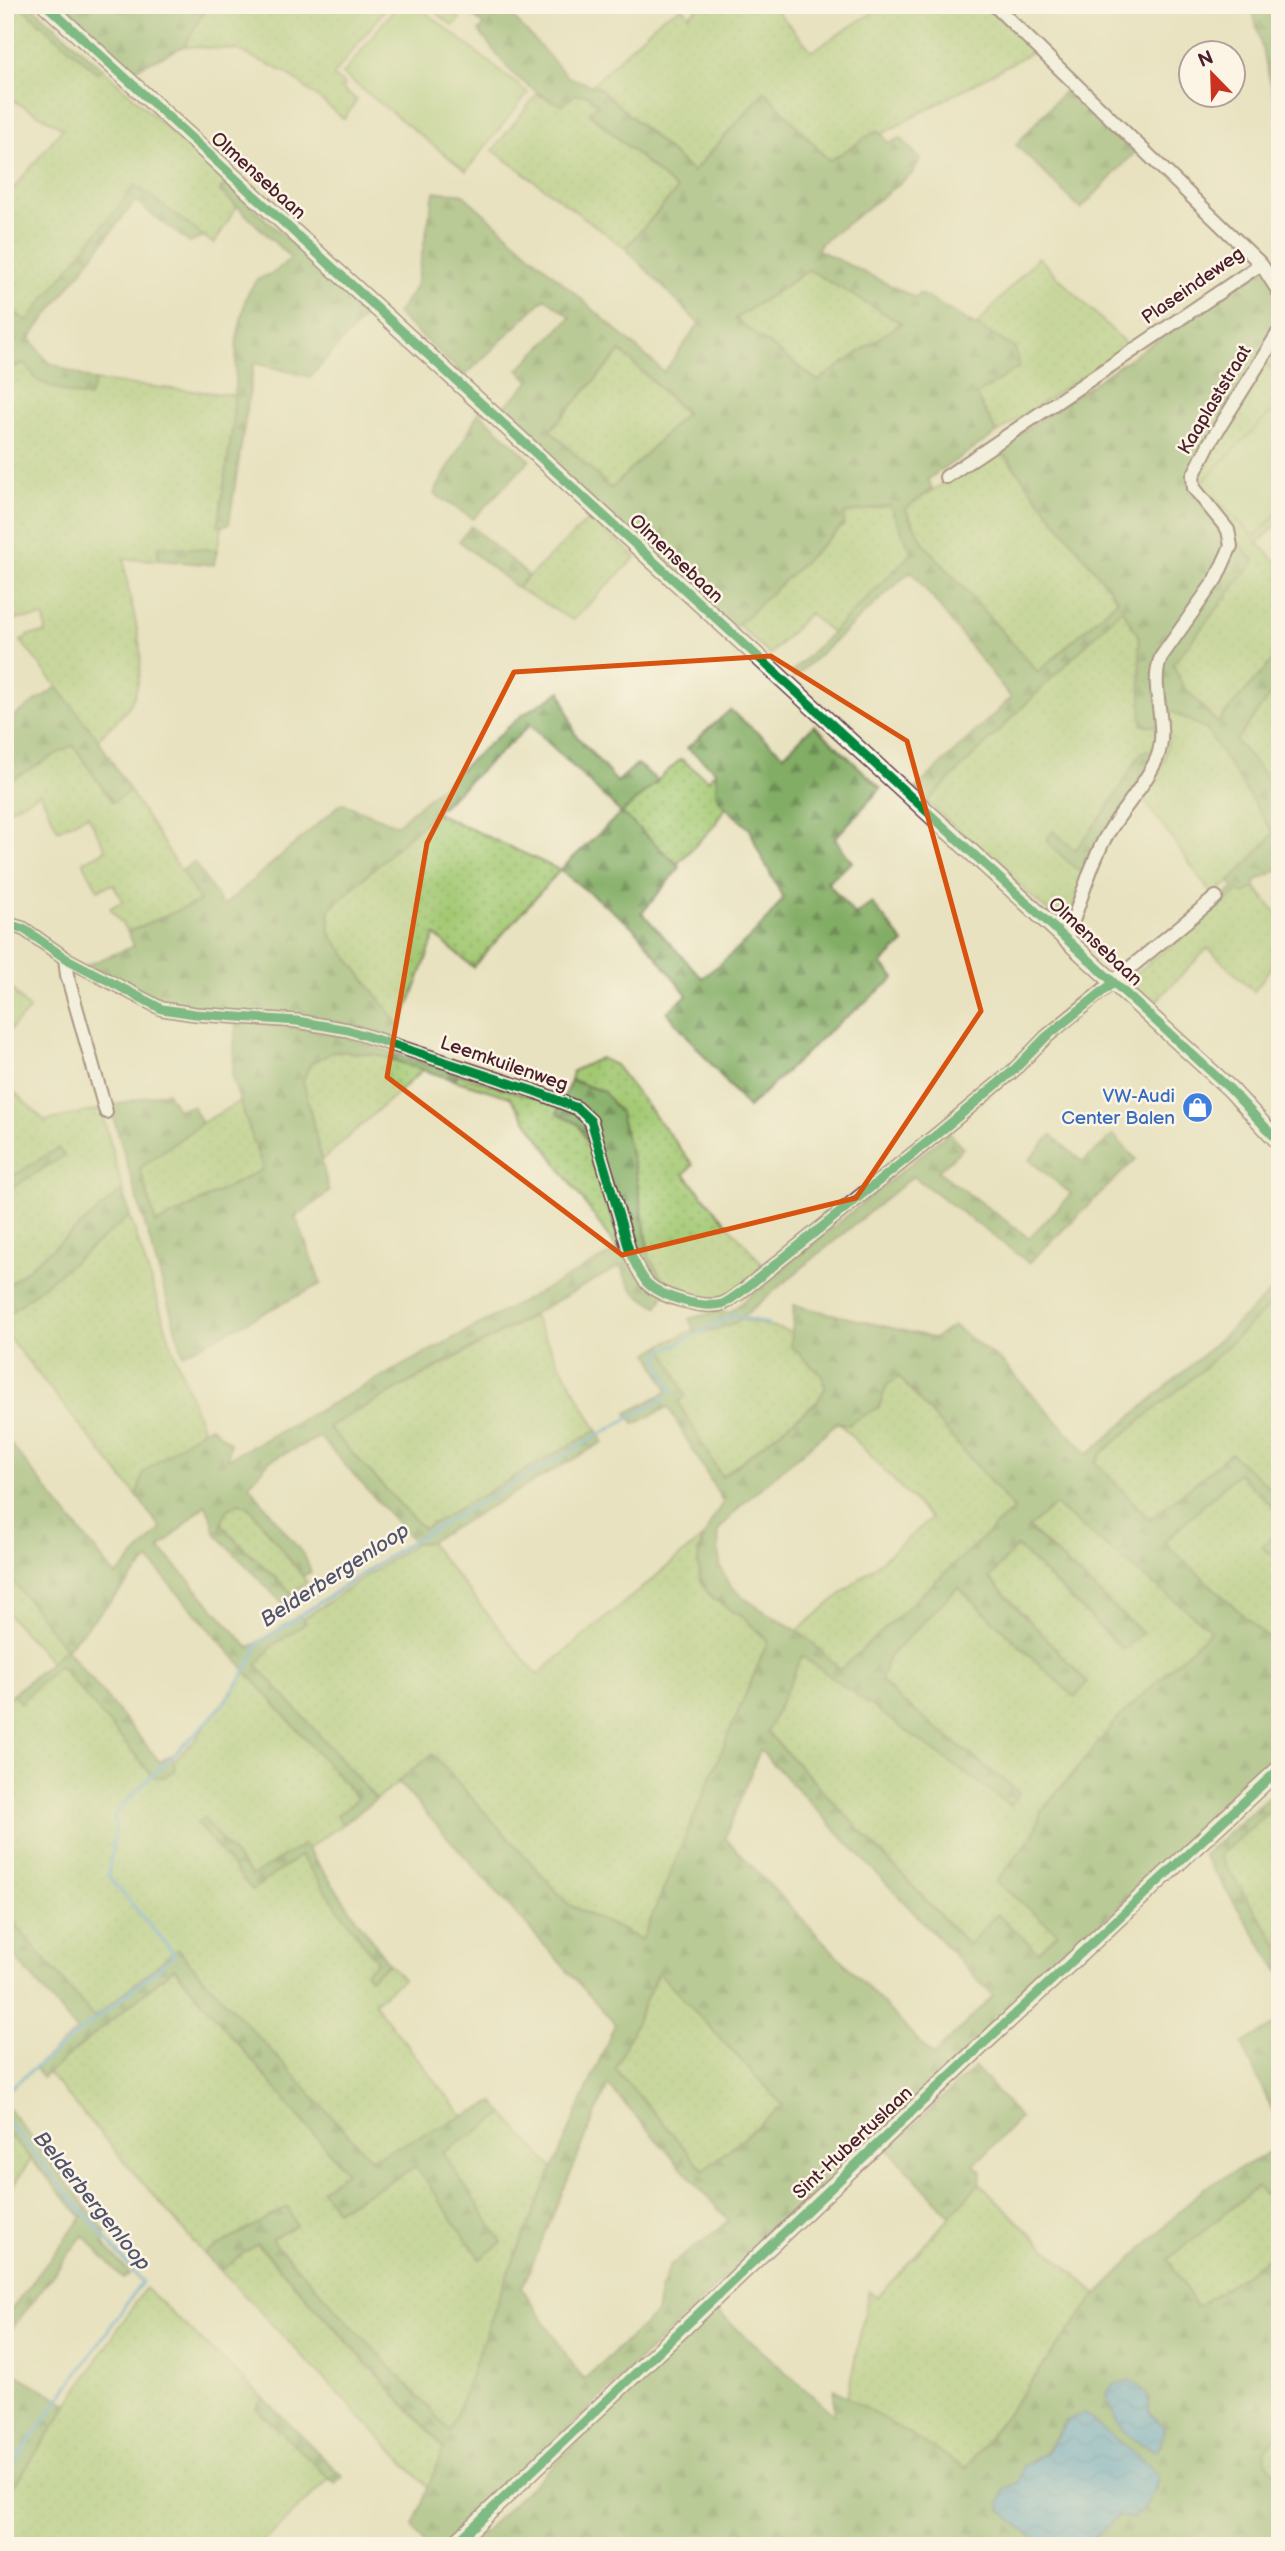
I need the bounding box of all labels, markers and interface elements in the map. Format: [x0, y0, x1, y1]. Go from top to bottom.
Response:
north arrow [1176, 38, 1246, 108]
text: N [1195, 46, 1217, 73]
street label: Olmensebaan [206, 127, 310, 225]
street label: Plaseindeweg [1137, 242, 1249, 330]
street label: Kaaplaststraat [1173, 341, 1257, 459]
street label: Olmensebaan [624, 510, 728, 608]
street label: Olmensebaan [1043, 893, 1147, 991]
street label: Leemkuilenweg [437, 1031, 571, 1097]
place label: VW-Audi Center Balen [1061, 1085, 1175, 1130]
shop icon: VW-Audi Center Balen [1181, 1090, 1215, 1124]
water label: Belderbergenloop [256, 1518, 414, 1632]
street label: Sint-Hubertuslaan [788, 2082, 918, 2204]
water label: Belderbergenloop [28, 2126, 156, 2276]

